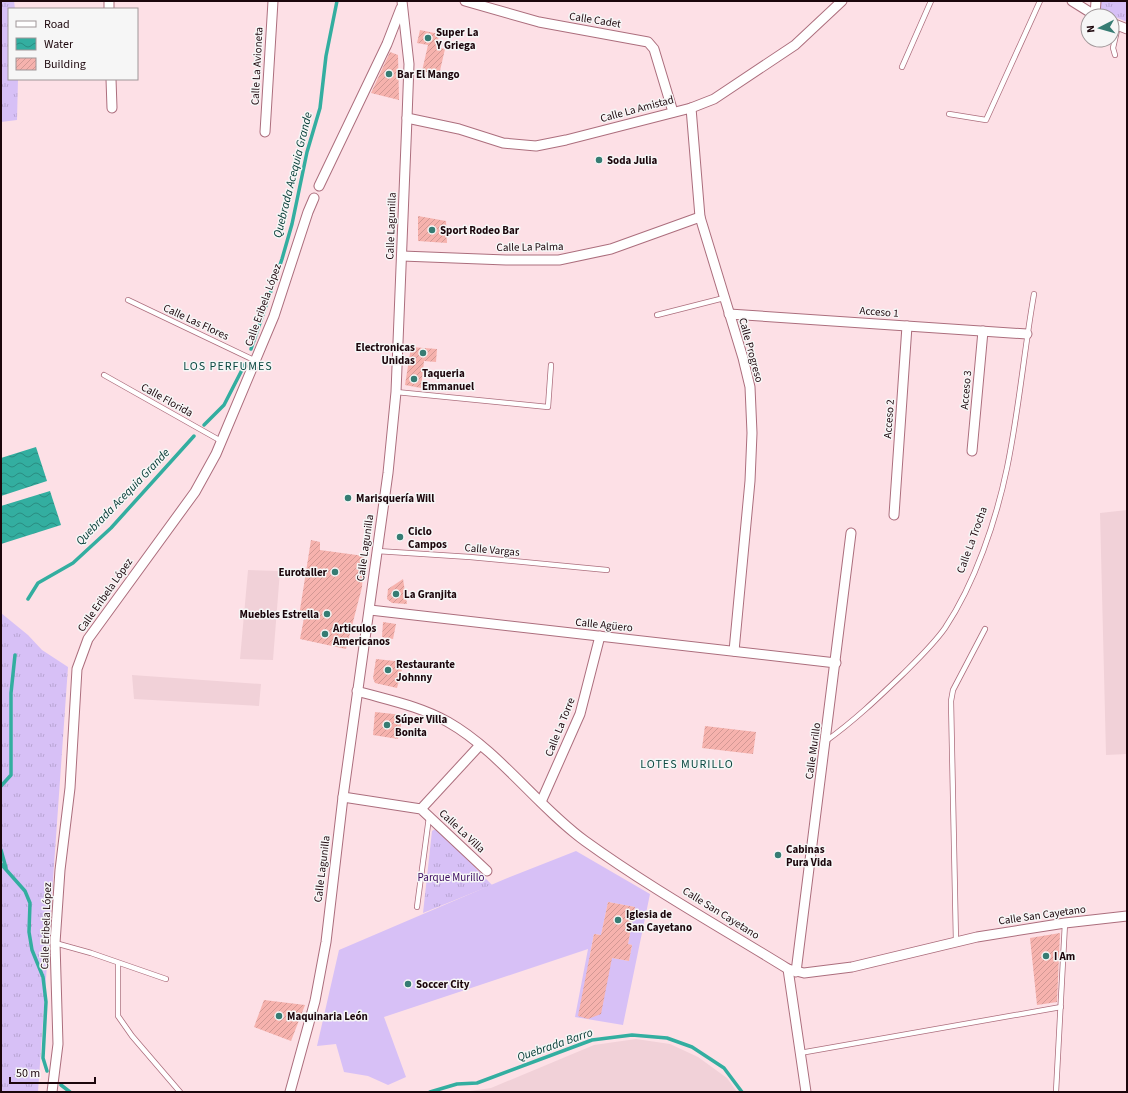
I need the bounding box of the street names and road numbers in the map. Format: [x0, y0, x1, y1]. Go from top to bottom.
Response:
street label: Calle Cadet [568, 9, 622, 32]
street label: Calle La Avioneta [247, 27, 267, 105]
street label: Calle La Amistad [599, 92, 675, 126]
street label: Calle Lagunilla [382, 192, 400, 260]
street label: Calle La Palma [496, 239, 564, 255]
street label: Calle Eribela López [241, 261, 285, 348]
street label: Calle Las Flores [161, 300, 232, 344]
street label: Acceso 1 [859, 303, 899, 321]
street label: Calle Progreso [735, 316, 767, 384]
street label: Acceso 3 [957, 370, 975, 410]
street label: Calle Florida [138, 380, 196, 420]
street label: Acceso 2 [880, 399, 898, 439]
street label: Calle La Trocha [953, 505, 991, 575]
street label: Calle Lagunilla [353, 514, 377, 582]
street label: Calle Vargas [464, 540, 521, 560]
street label: Calle Eribela López [74, 555, 136, 635]
street label: Calle Agüero [575, 615, 634, 635]
street label: Calle La Torre [541, 695, 579, 759]
street label: Calle Murillo [802, 722, 824, 780]
street label: Calle La Villa [436, 806, 488, 856]
street label: Calle Lagunilla [310, 835, 334, 903]
street label: Calle Eribela López [37, 882, 55, 970]
street label: Calle San Cayetano [680, 883, 762, 943]
street label: Calle San Cayetano [997, 901, 1087, 929]

